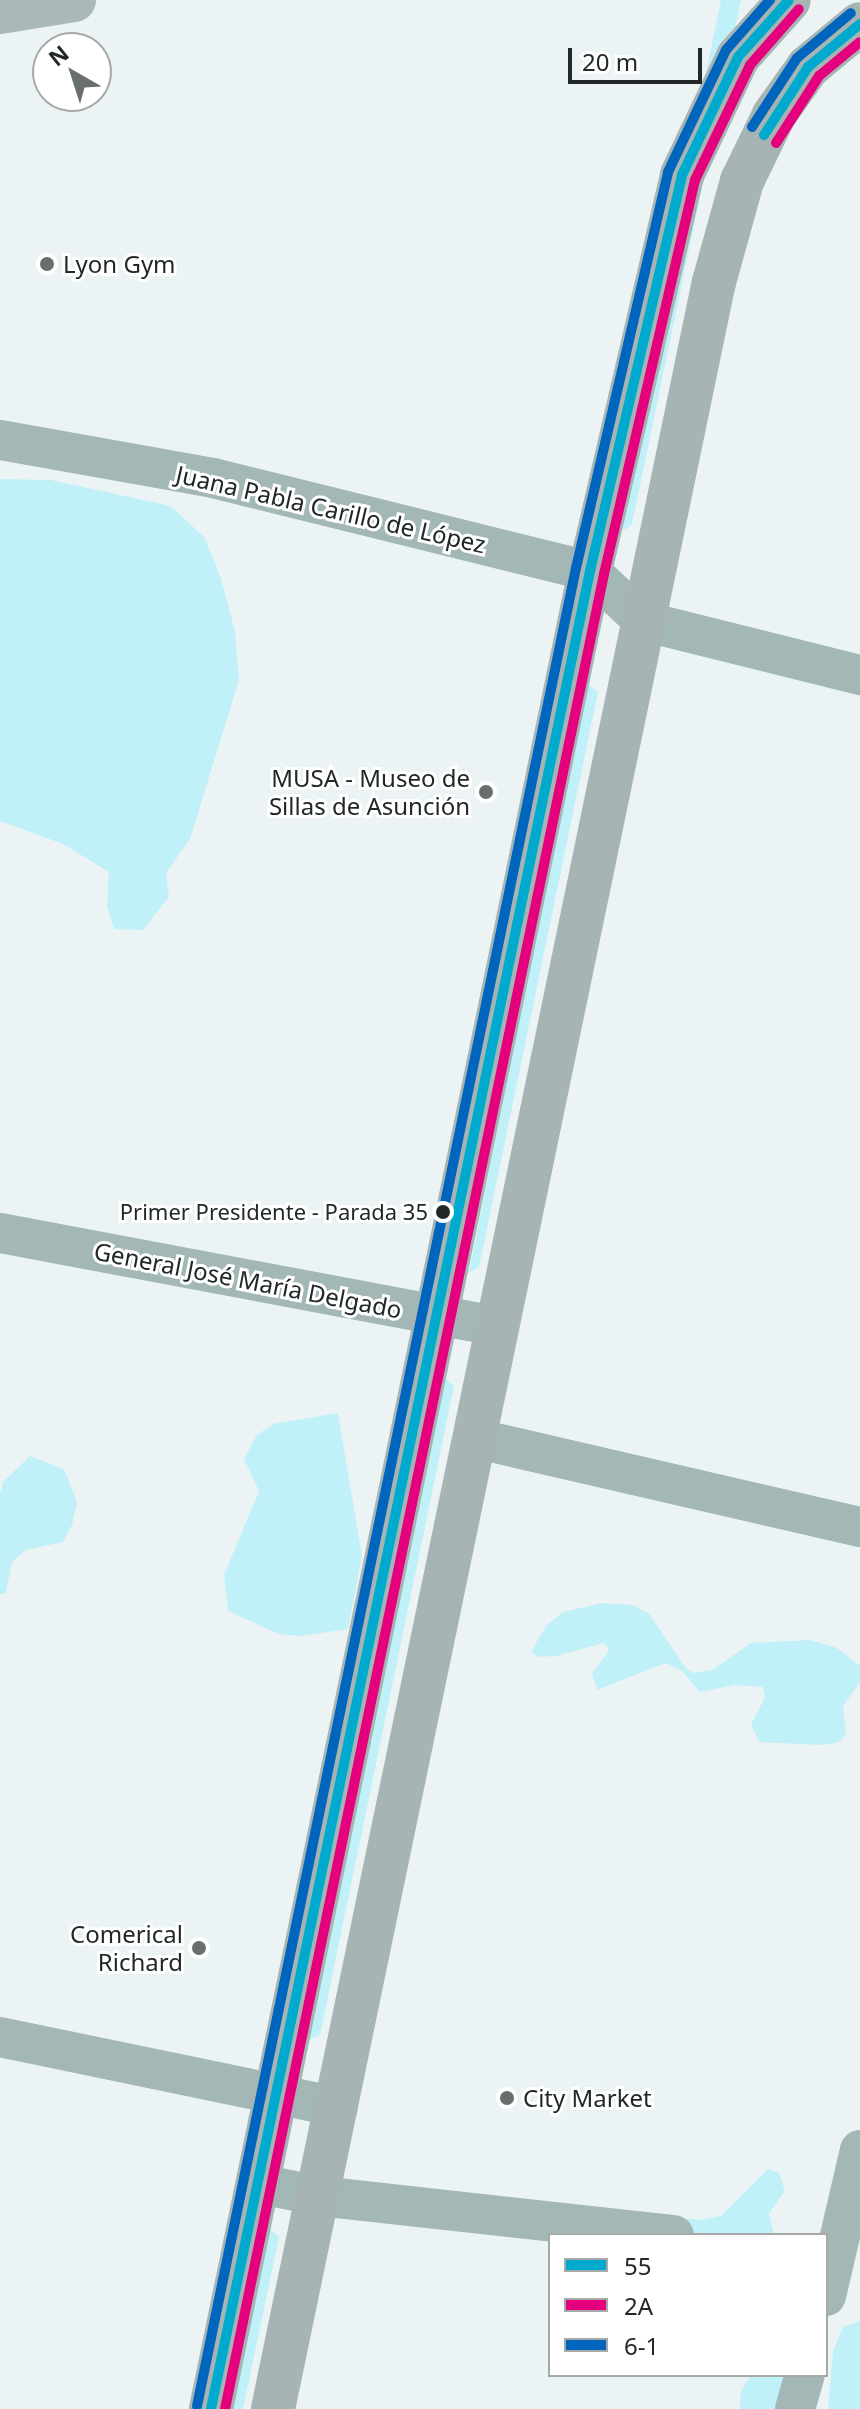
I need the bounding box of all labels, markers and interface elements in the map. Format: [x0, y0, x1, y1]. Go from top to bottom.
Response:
north arrow [32, 32, 112, 112]
scale bar [572, 32, 706, 82]
text: N [42, 38, 75, 72]
text: 20 m [582, 45, 638, 78]
place label: Lyon Gym [63, 250, 176, 278]
marker: Lyon Gym [38, 255, 56, 273]
street label: Juana Pabla Carillo de López [173, 459, 489, 559]
place label: MUSA - Museo de Sillas de Asunción [269, 764, 470, 820]
marker: MUSA - Museo de Sillas de Asunción [477, 783, 495, 801]
place label: Primer Presidente - Parada 35 [120, 1199, 428, 1225]
marker: Primer Presidente - Parada 35 [435, 1204, 451, 1220]
street label: General José María Delgado [92, 1236, 404, 1324]
place label: Comerical Richard [70, 1920, 183, 1976]
marker: Comerical Richard [190, 1939, 208, 1957]
place label: City Market [523, 2084, 652, 2112]
marker: City Market [498, 2089, 516, 2107]
legend [548, 2233, 828, 2377]
text: 55 [624, 2249, 651, 2282]
text: 2A [624, 2289, 653, 2322]
text: 6-1 [624, 2329, 659, 2362]

